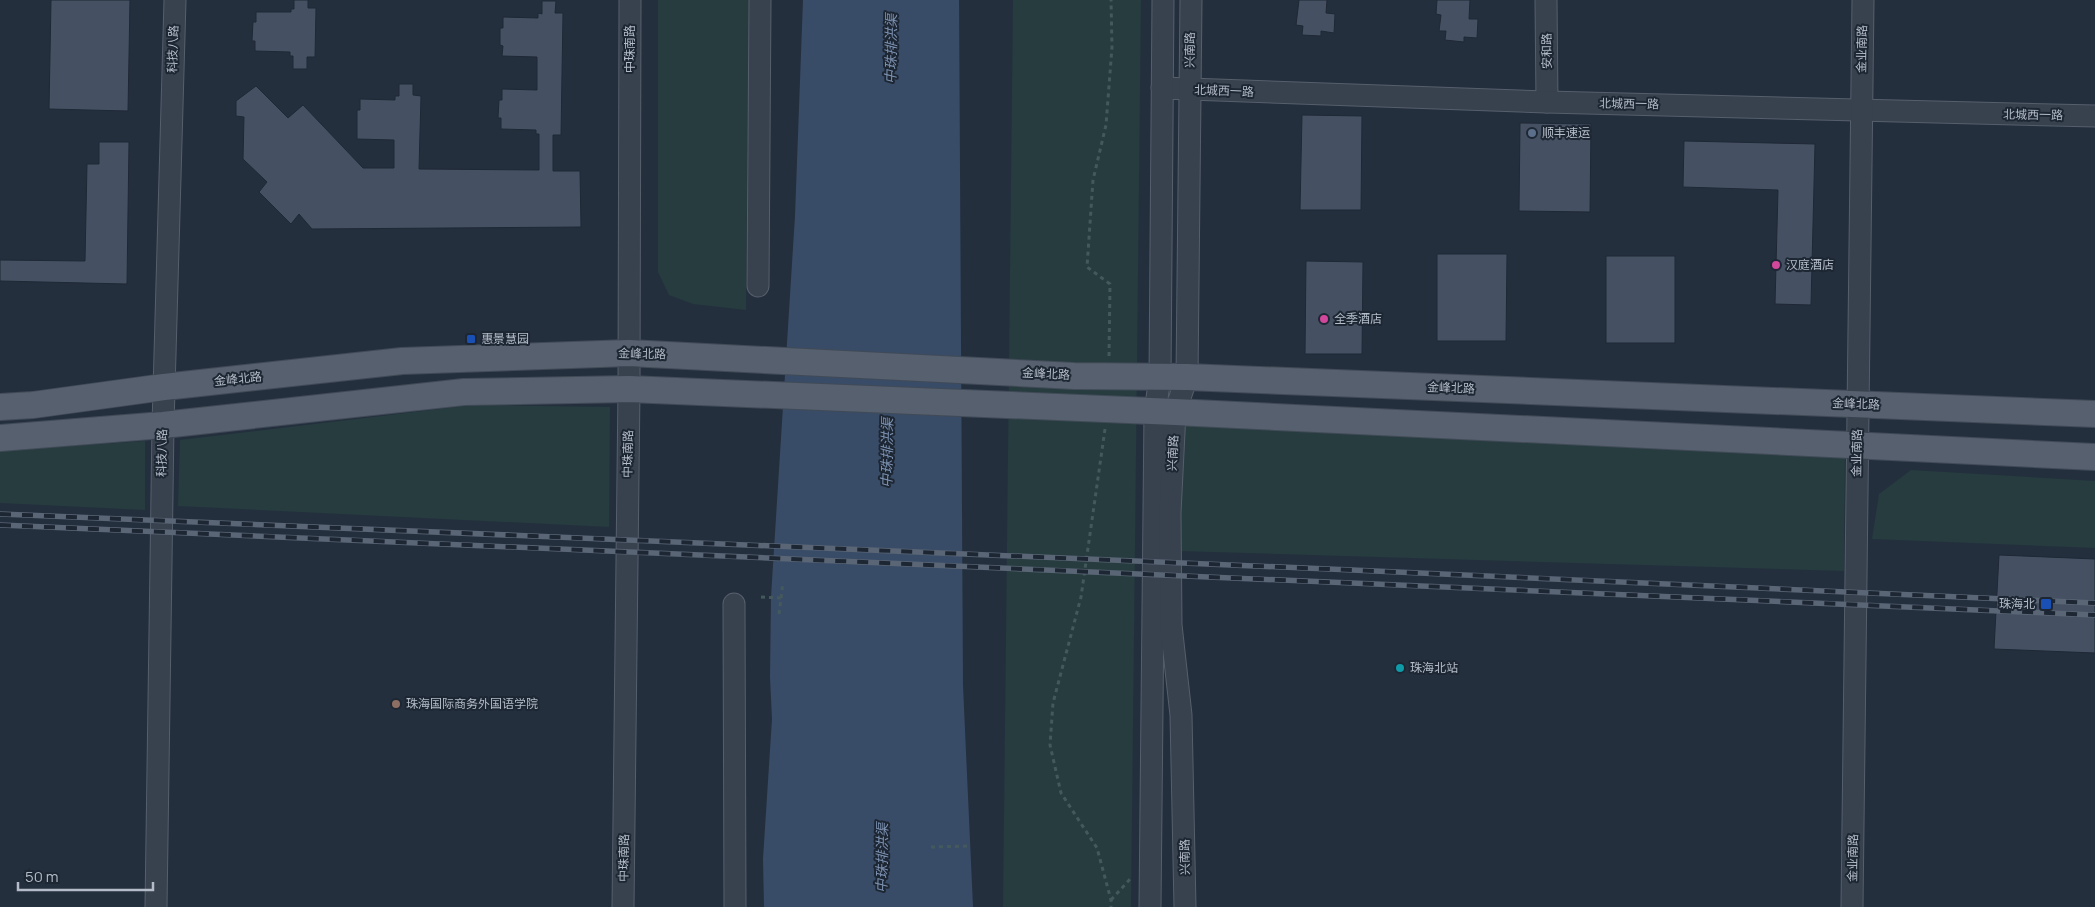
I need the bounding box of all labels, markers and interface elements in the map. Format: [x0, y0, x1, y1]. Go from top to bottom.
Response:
water label: 中珠排洪渠 [880, 12, 901, 84]
street label: 科技八路 [163, 25, 182, 73]
street label: 中珠南路 [621, 25, 638, 73]
street label: 金业南路 [1853, 25, 1870, 73]
street label: 兴南路 [1181, 32, 1198, 68]
street label: 安和路 [1538, 33, 1555, 69]
street label: 北城西一路 [1194, 81, 1254, 100]
street label: 北城西一路 [1599, 94, 1659, 113]
street label: 北城西一路 [2003, 105, 2063, 124]
place label: 顺丰速运 [1542, 124, 1590, 141]
marker: 顺丰速运 [1526, 127, 1538, 139]
place label: 汉庭酒店 [1786, 256, 1834, 273]
marker: 汉庭酒店 [1770, 259, 1782, 271]
place label: 全季酒店 [1334, 310, 1382, 327]
marker: 全季酒店 [1318, 313, 1330, 325]
place label: 惠景慧园 [481, 330, 529, 347]
marker: 惠景慧园 [465, 333, 477, 345]
street label: 金峰北路 [618, 345, 666, 362]
street label: 金峰北路 [1022, 364, 1070, 383]
street label: 金峰北路 [213, 368, 263, 389]
street label: 金峰北路 [1427, 378, 1475, 397]
street label: 金峰北路 [1832, 394, 1880, 413]
water label: 中珠排洪渠 [876, 416, 897, 488]
street label: 科技八路 [153, 429, 170, 477]
street label: 金业南路 [1848, 429, 1865, 477]
street label: 中珠南路 [619, 430, 636, 478]
street label: 兴南路 [1163, 435, 1182, 471]
place label: 珠海北 [1999, 595, 2035, 612]
marker: 珠海北 [2039, 597, 2053, 611]
place label: 珠海北站 [1410, 659, 1458, 676]
marker: 珠海北站 [1394, 662, 1406, 674]
place label: 珠海国际商务外国语学院 [406, 695, 538, 712]
marker: 珠海国际商务外国语学院 [390, 698, 402, 710]
water label: 中珠排洪渠 [871, 821, 892, 893]
street label: 中珠南路 [615, 834, 632, 882]
street label: 金业南路 [1844, 834, 1861, 882]
street label: 兴南路 [1176, 839, 1193, 875]
scale bar [18, 860, 152, 892]
text: 50 m [25, 866, 59, 887]

